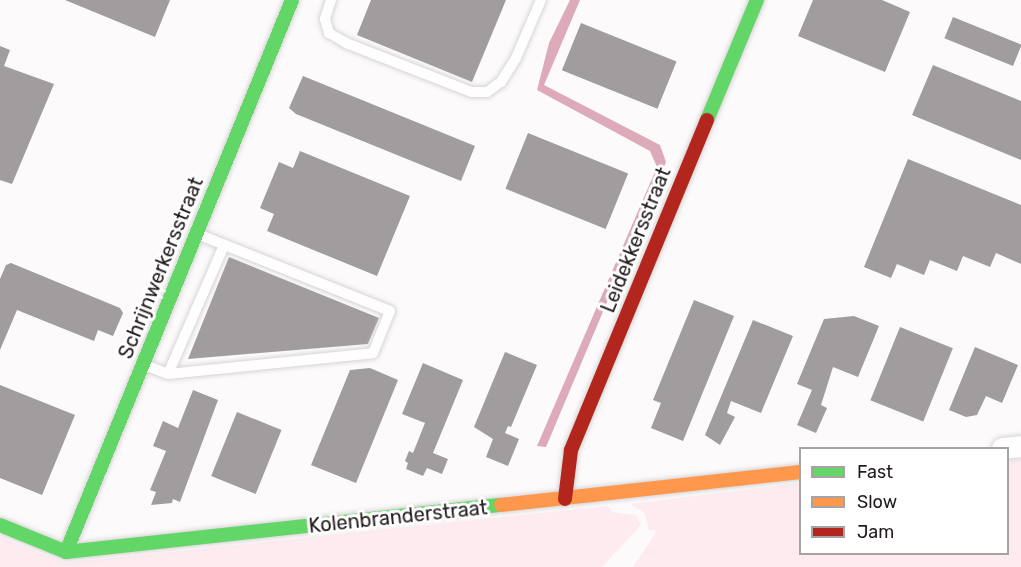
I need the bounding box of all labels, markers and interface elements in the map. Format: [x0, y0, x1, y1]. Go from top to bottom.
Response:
street label: Leidekkersstraat [596, 164, 676, 316]
street label: Schrijnwerkersstraat [114, 174, 208, 362]
legend [799, 447, 1009, 555]
text: Fast [857, 461, 893, 483]
text: Slow [857, 491, 897, 513]
street label: Kolenbranderstraat [307, 496, 489, 538]
text: Jam [857, 521, 894, 543]

